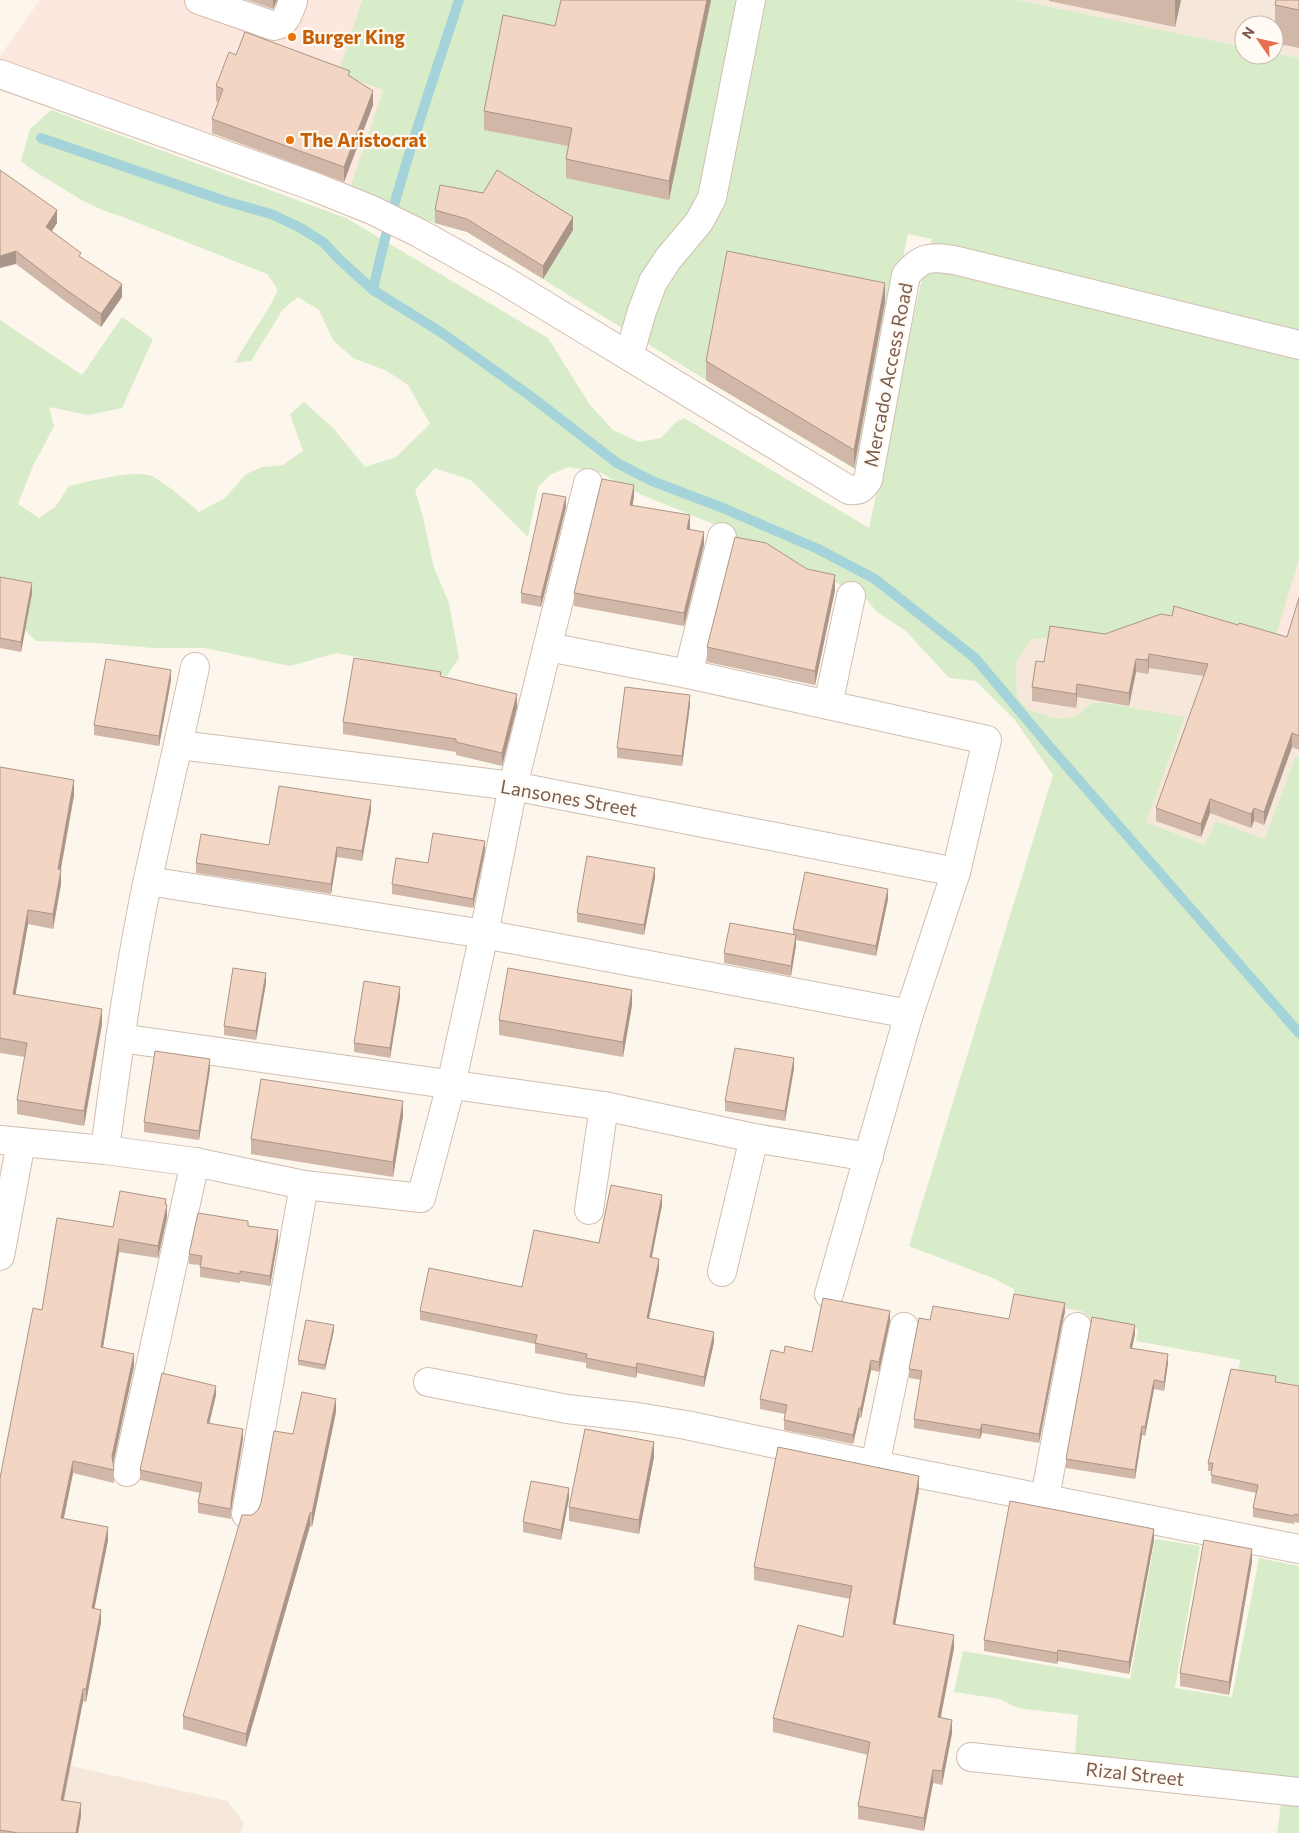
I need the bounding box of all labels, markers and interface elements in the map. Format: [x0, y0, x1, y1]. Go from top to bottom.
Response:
north arrow [1234, 15, 1284, 65]
text: N [1238, 23, 1258, 42]
place label: Burger King [302, 25, 406, 48]
marker: Burger King [286, 31, 298, 43]
place label: The Aristocrat [300, 128, 427, 151]
marker: The Aristocrat [284, 134, 296, 146]
street label: Mercado Access Road [858, 281, 917, 469]
street label: Lansones Street [499, 774, 640, 821]
street label: Rizal Street [1085, 1757, 1186, 1790]

